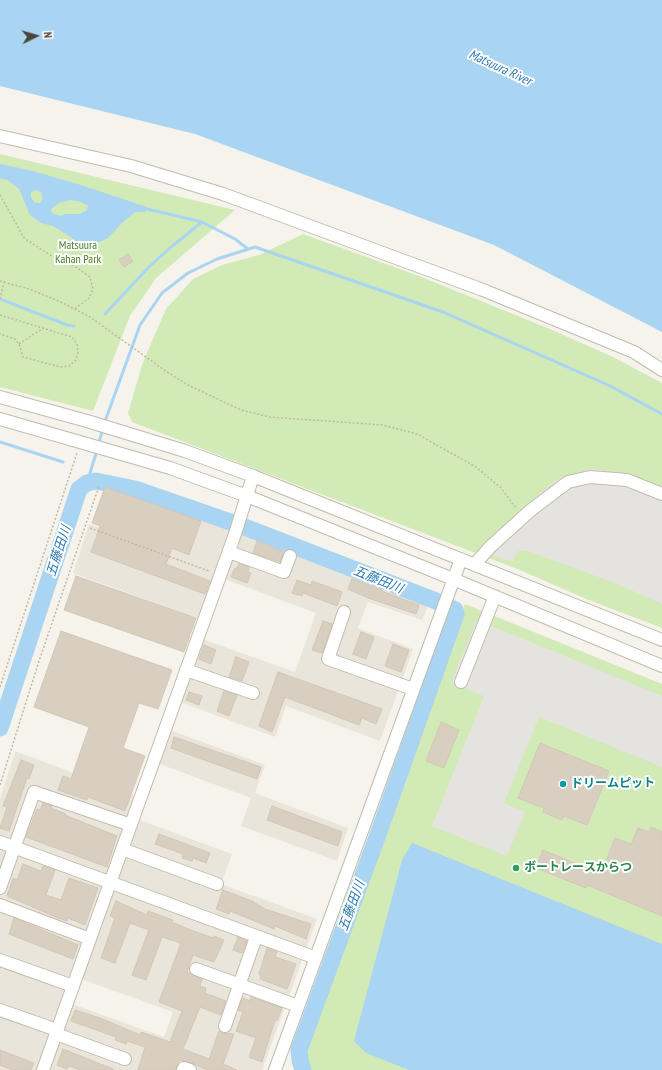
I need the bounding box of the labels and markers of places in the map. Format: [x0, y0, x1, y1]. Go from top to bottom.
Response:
place label: ドリームピット [571, 777, 655, 791]
marker: ドリームピット [558, 779, 568, 789]
place label: ボートレースからつ [524, 861, 632, 875]
marker: ボートレースからつ [511, 863, 521, 873]

